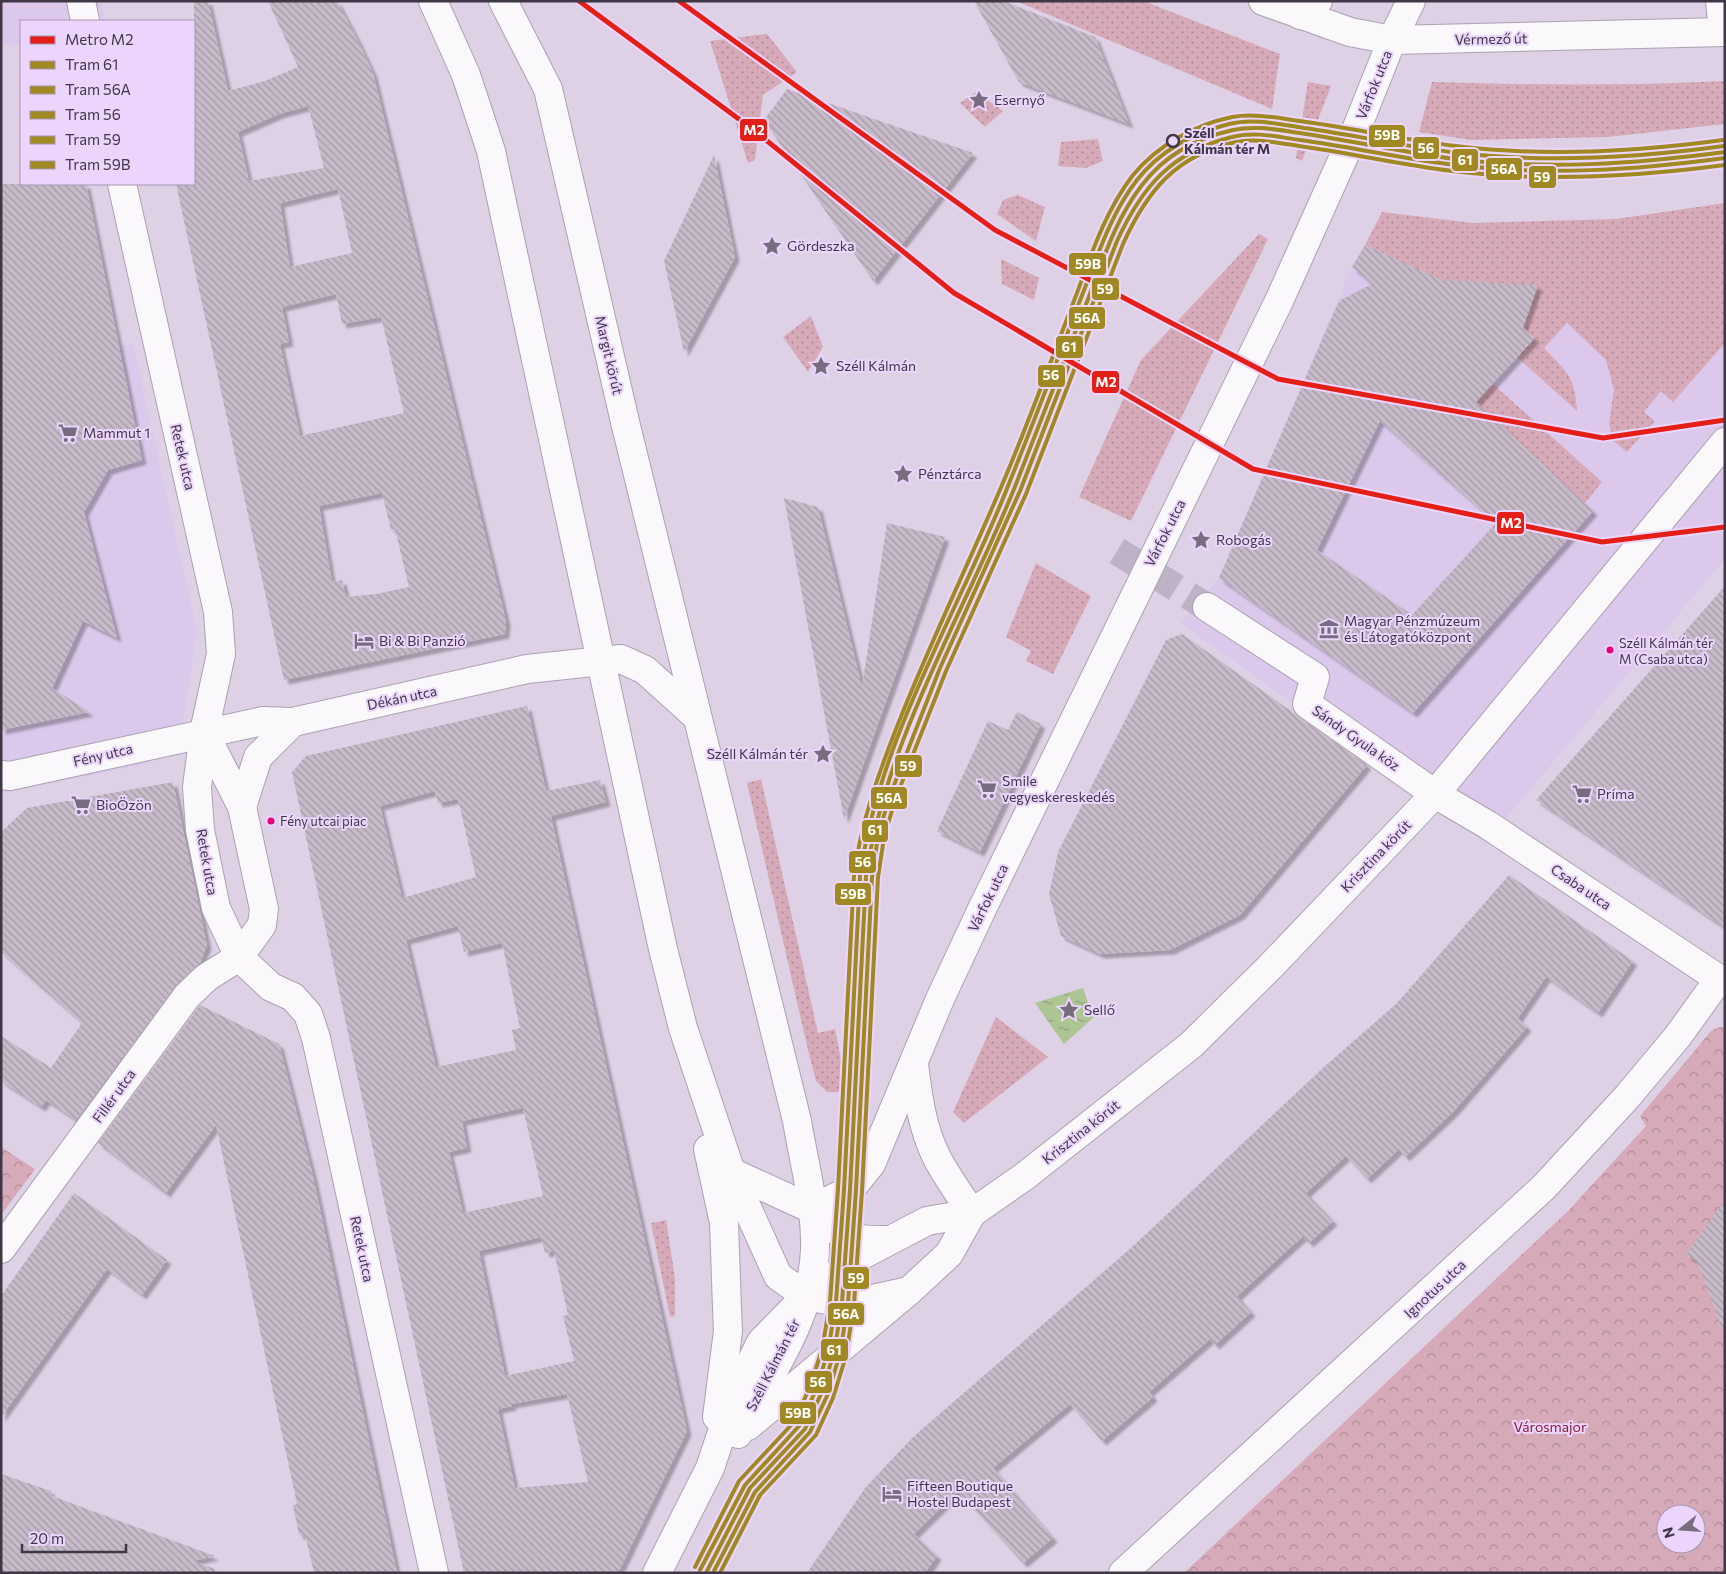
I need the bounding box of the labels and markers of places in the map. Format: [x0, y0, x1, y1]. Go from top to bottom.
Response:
place icon: Esernyő [968, 89, 990, 111]
place label: Esernyő [994, 91, 1045, 108]
place label: Széll Kálmán tér M [1184, 124, 1270, 157]
marker: Széll Kálmán tér M [1166, 134, 1180, 148]
place icon: Gördeszka [761, 235, 783, 257]
place label: Gördeszka [787, 237, 855, 254]
place icon: Széll Kálmán [810, 355, 832, 377]
place label: Széll Kálmán [836, 357, 916, 374]
supermarket icon: Mammut 1 [57, 422, 79, 444]
place label: Mammut 1 [83, 424, 150, 441]
place icon: Pénztárca [892, 463, 914, 485]
place label: Pénztárca [918, 465, 982, 482]
place icon: Robogás [1190, 529, 1212, 551]
place label: Robogás [1216, 531, 1271, 548]
place label: Magyar Pénzmúzeum és Látogatóközpont [1344, 612, 1480, 645]
museum icon: Magyar Pénzmúzeum és Látogatóközpont [1318, 618, 1340, 640]
hotel icon: Bi & Bi Panzió [353, 630, 375, 652]
place label: Bi & Bi Panzió [379, 632, 466, 649]
place label: Széll Kálmán tér M (Csaba utca) [1619, 635, 1713, 667]
marker: Széll Kálmán tér M (Csaba utca) [1605, 645, 1615, 655]
place icon: Széll Kálmán tér [812, 743, 834, 765]
place label: Széll Kálmán tér [707, 745, 808, 762]
place label: Smile vegyeskereskedés [1002, 772, 1115, 805]
supermarket icon: Smile vegyeskereskedés [976, 778, 998, 800]
supermarket icon: Príma [1571, 783, 1593, 805]
place label: Príma [1597, 785, 1635, 802]
supermarket icon: BioÖzön [70, 794, 92, 816]
place label: BioÖzön [96, 796, 152, 813]
place label: Fény utcai piac [280, 813, 366, 829]
marker: Fény utcai piac [266, 816, 276, 826]
place icon: Sellő [1058, 999, 1080, 1021]
place label: Sellő [1084, 1001, 1115, 1018]
place label: Fifteen Boutique Hostel Budapest [907, 1477, 1013, 1510]
hotel icon: Fifteen Boutique Hostel Budapest [881, 1483, 903, 1505]

